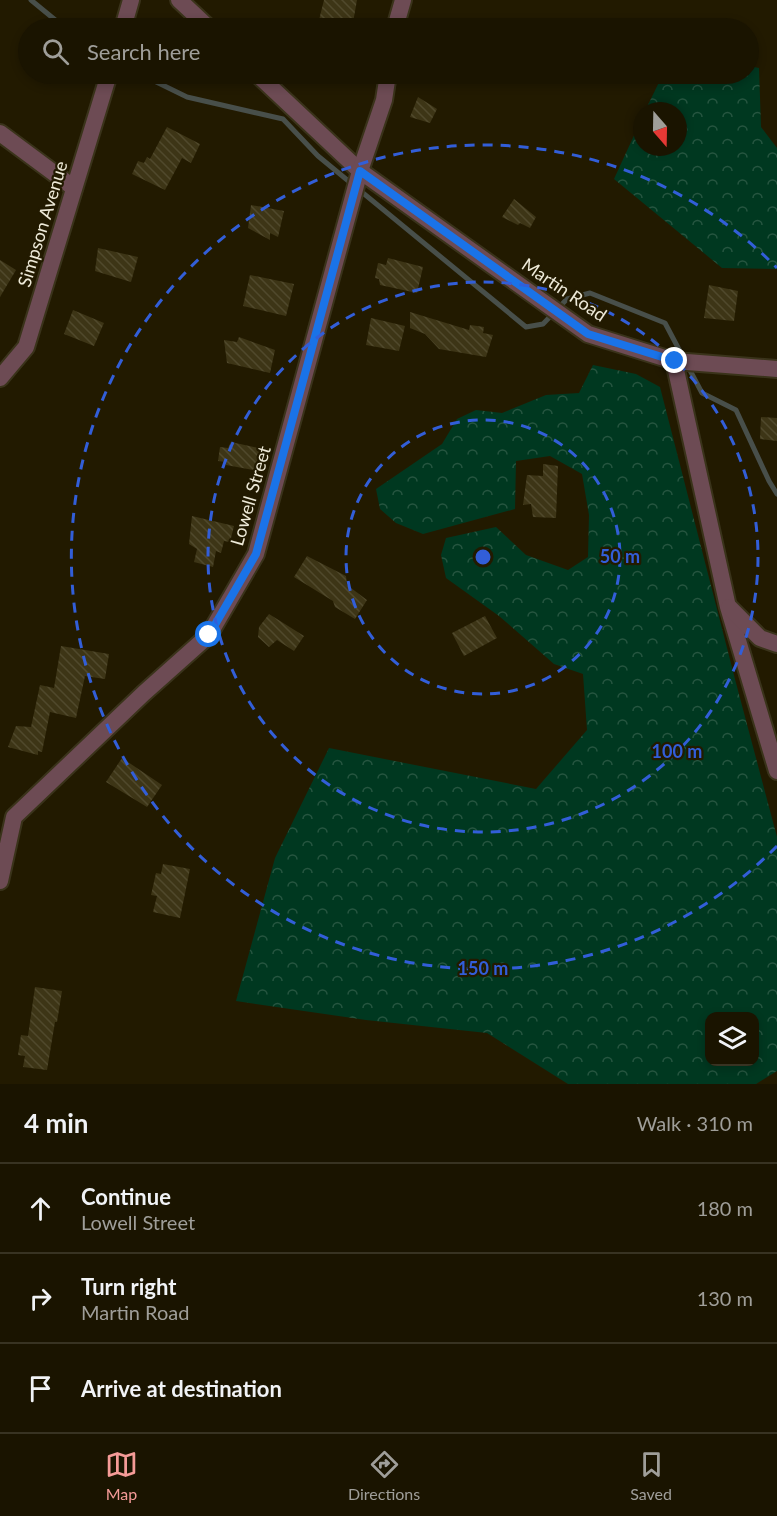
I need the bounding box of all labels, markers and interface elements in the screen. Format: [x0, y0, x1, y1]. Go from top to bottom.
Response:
search box [18, 18, 759, 84]
icon: search [39, 35, 72, 68]
text: Search here [87, 38, 200, 65]
north arrow [633, 102, 687, 156]
street label: Simpson Avenue [12, 158, 72, 289]
street label: Martin Road [518, 253, 611, 326]
route end [661, 347, 687, 373]
street label: Lowell Street [225, 443, 275, 548]
text: 50 m [600, 545, 640, 567]
centre of rings [473, 547, 493, 567]
route start [195, 621, 221, 647]
text: 100 m [652, 740, 702, 762]
text: 150 m [458, 957, 508, 979]
map controls [705, 1012, 759, 1066]
button: layers [705, 1012, 759, 1066]
text: 4 min [24, 1107, 88, 1139]
text: Walk · 310 m [637, 1111, 753, 1135]
text: Continue [81, 1183, 171, 1210]
icon: ahead [24, 1192, 57, 1225]
text: 180 m [697, 1196, 753, 1220]
text: Lowell Street [81, 1210, 195, 1234]
text: Turn right [81, 1273, 176, 1300]
icon: right [24, 1282, 57, 1315]
text: 130 m [697, 1286, 753, 1310]
text: Martin Road [81, 1300, 189, 1324]
icon: arrive [24, 1372, 57, 1405]
text: Arrive at destination [81, 1375, 282, 1402]
tab: Map [105, 1448, 138, 1503]
tab: Directions [348, 1448, 420, 1503]
tab: Saved [630, 1448, 672, 1503]

